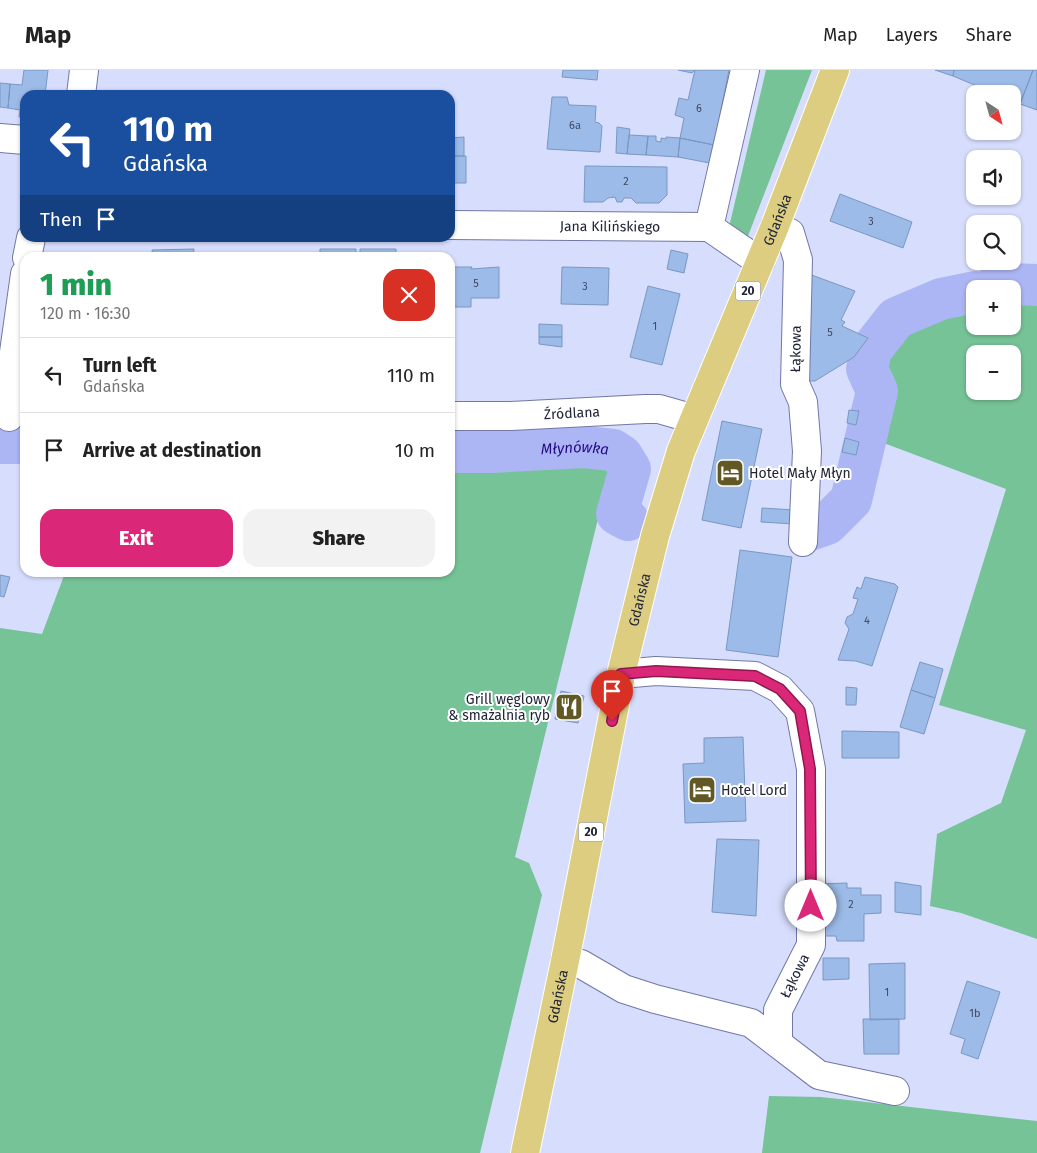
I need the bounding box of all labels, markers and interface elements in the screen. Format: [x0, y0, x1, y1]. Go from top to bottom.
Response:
text: Map [25, 21, 71, 49]
text: Map [823, 24, 858, 46]
text: Layers [886, 24, 938, 46]
text: Share [966, 24, 1012, 46]
north arrow [966, 85, 1021, 140]
map controls [966, 85, 1021, 400]
house number: 6 [696, 102, 702, 115]
text: 110 m [123, 108, 213, 150]
icon: left [40, 110, 105, 175]
house number: 6a [569, 119, 581, 132]
text: Gdańska [123, 150, 208, 177]
button: sound [966, 150, 1021, 205]
house number: 2 [623, 175, 629, 188]
street label: Gdańska [759, 191, 795, 248]
icon: arrive [92, 205, 120, 233]
text: Then [40, 208, 82, 231]
house number: 3 [868, 215, 874, 228]
button: search [966, 215, 1021, 270]
street label: Jana Kilińskiego [560, 217, 660, 235]
text: 1 min [40, 267, 112, 303]
button: close [383, 269, 435, 321]
house number: 5 [473, 277, 479, 290]
house number: 3 [582, 280, 588, 293]
button: + [966, 280, 1021, 335]
road number: 20 [736, 282, 760, 300]
text: 120 m · 16:30 [40, 304, 130, 323]
house number: 1 [653, 320, 657, 333]
street label: Łąkowa [787, 325, 805, 373]
house number: 5 [827, 326, 833, 339]
button: − [966, 345, 1021, 400]
text: Turn left [83, 354, 157, 377]
icon: left [40, 361, 68, 389]
text: 110 m [387, 364, 435, 387]
text: Gdańska [83, 377, 145, 396]
street label: Źródlana [543, 403, 600, 423]
icon: arrive [40, 436, 68, 464]
water label: Młynówka [540, 438, 610, 459]
text: Arrive at destination [83, 439, 262, 462]
text: 10 m [395, 439, 435, 462]
hotel icon: Hotel Mały Młyn [715, 458, 745, 488]
place label: Hotel Mały Młyn [749, 465, 851, 482]
button: Exit [40, 509, 233, 567]
button: Share [243, 509, 435, 567]
street label: Gdańska [625, 571, 654, 628]
house number: 4 [864, 614, 870, 627]
pin [591, 670, 633, 721]
icon: arrive [598, 677, 626, 705]
place label: Grill węglowy & smażalnia ryb [448, 691, 550, 724]
restaurant icon: Grill węglowy & smażalnia ryb [554, 692, 584, 722]
hotel icon: Hotel Lord [687, 775, 717, 805]
place label: Hotel Lord [721, 782, 787, 799]
road number: 20 [578, 822, 604, 842]
position arrow [784, 879, 836, 931]
house number: 2 [848, 898, 854, 911]
street label: Łąkowa [777, 951, 813, 1001]
street label: Gdańska [544, 968, 571, 1025]
house number: 1 [885, 986, 889, 999]
house number: 1b [969, 1007, 981, 1020]

